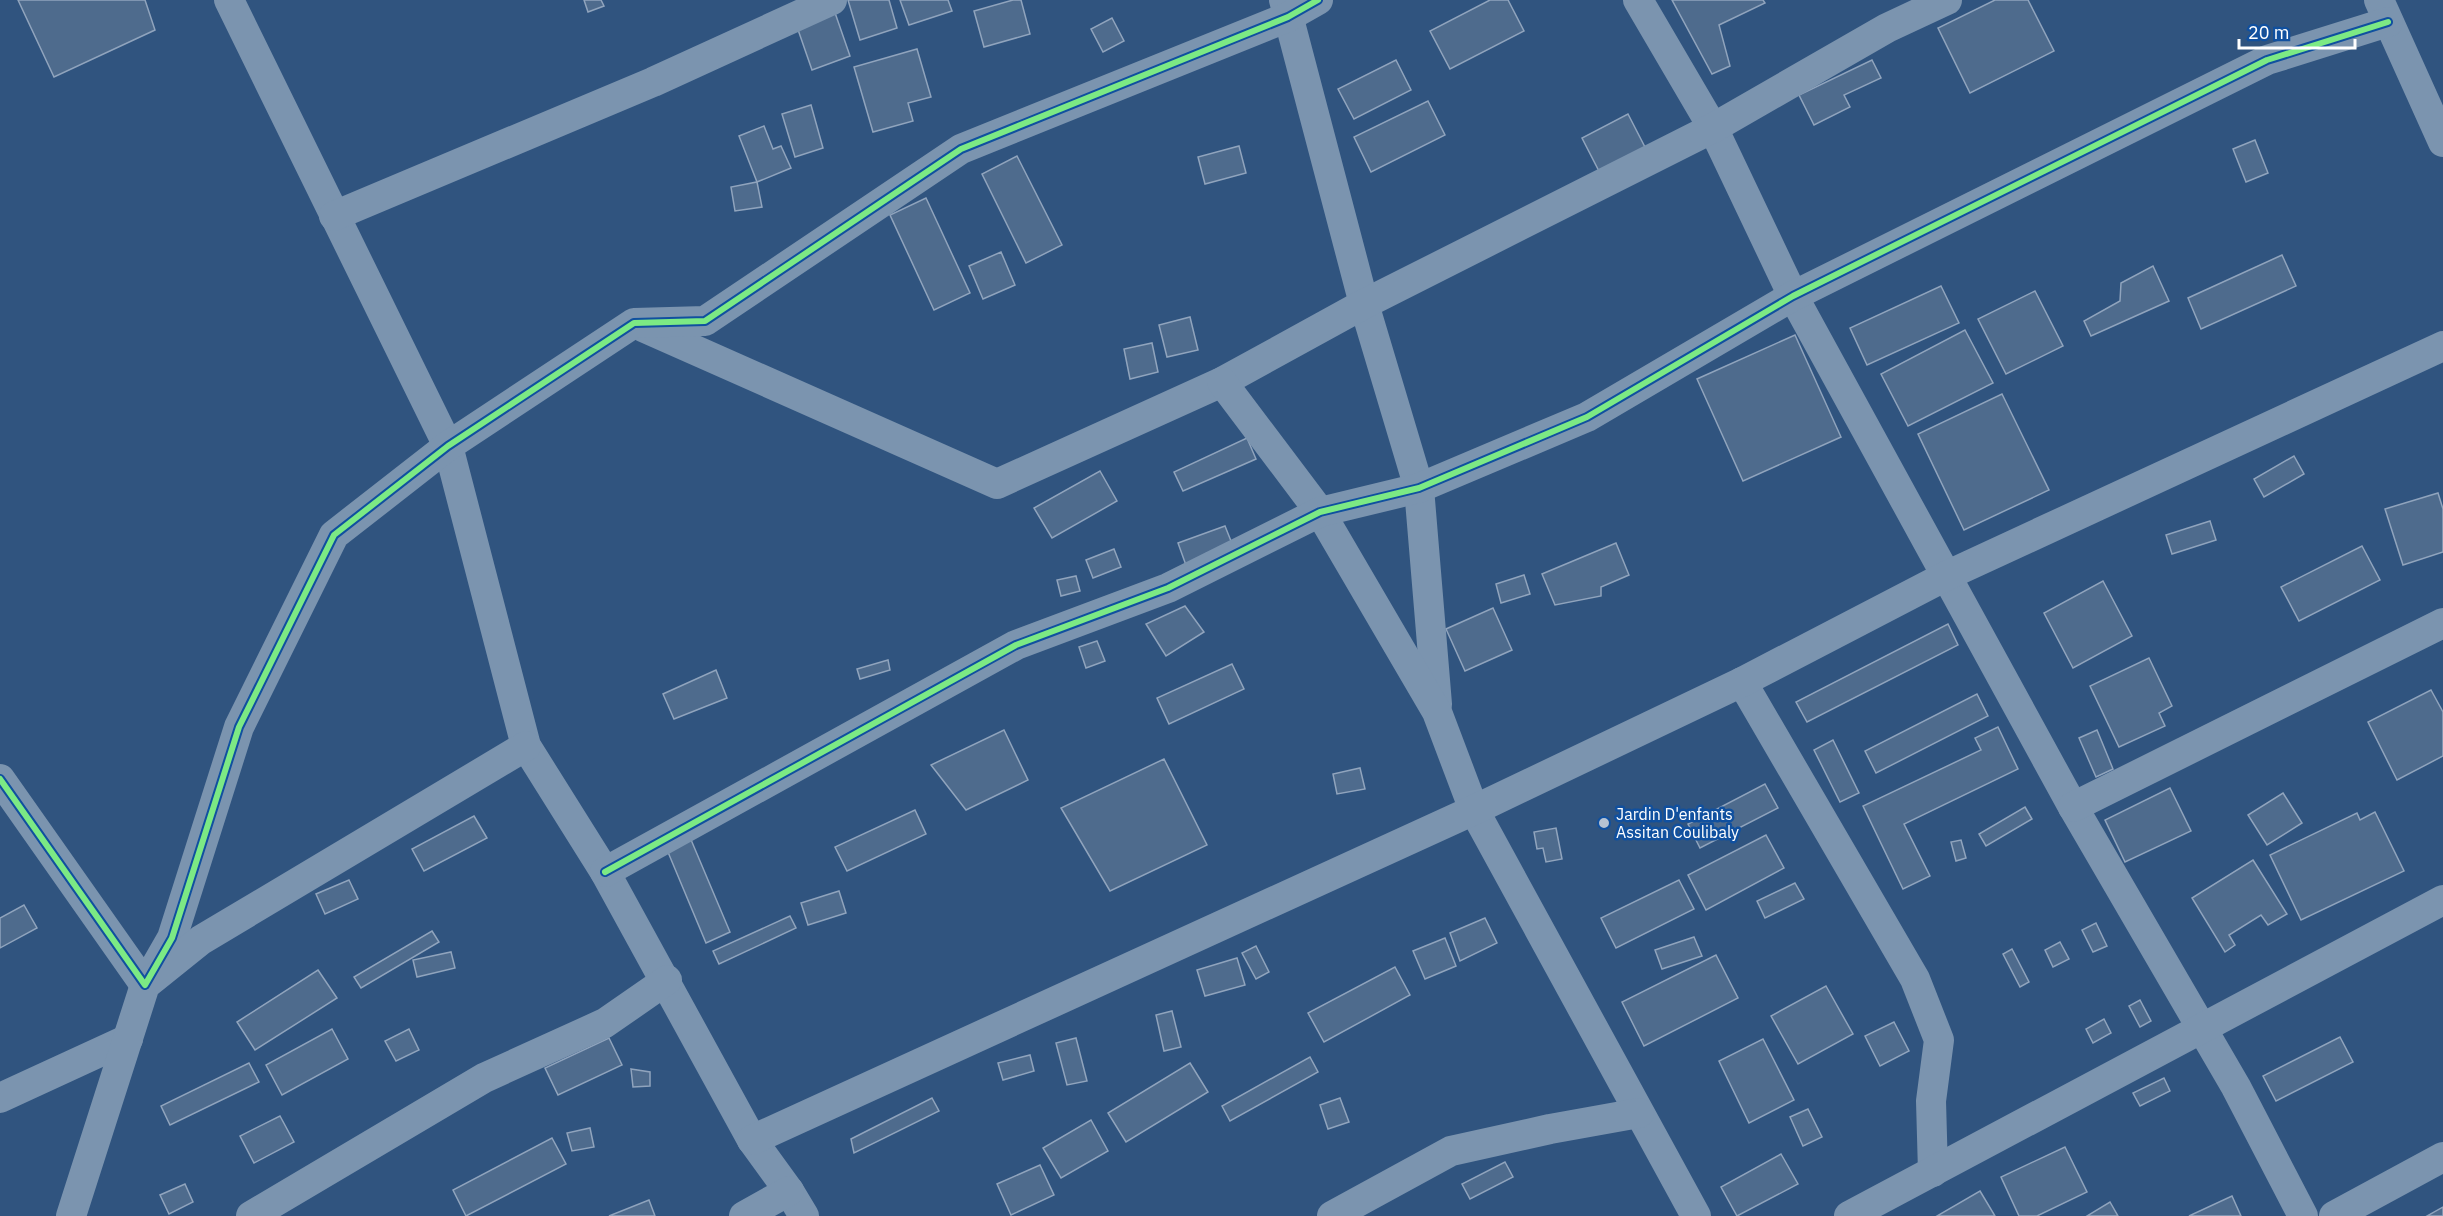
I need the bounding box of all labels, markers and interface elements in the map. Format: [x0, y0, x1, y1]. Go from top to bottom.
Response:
scale bar [2239, 12, 2354, 50]
text: 20 m [2248, 21, 2290, 44]
place label: Jardin D'enfants Assitan Coulibaly [1616, 804, 1739, 842]
marker: Jardin D'enfants Assitan Coulibaly [1597, 816, 1611, 830]

